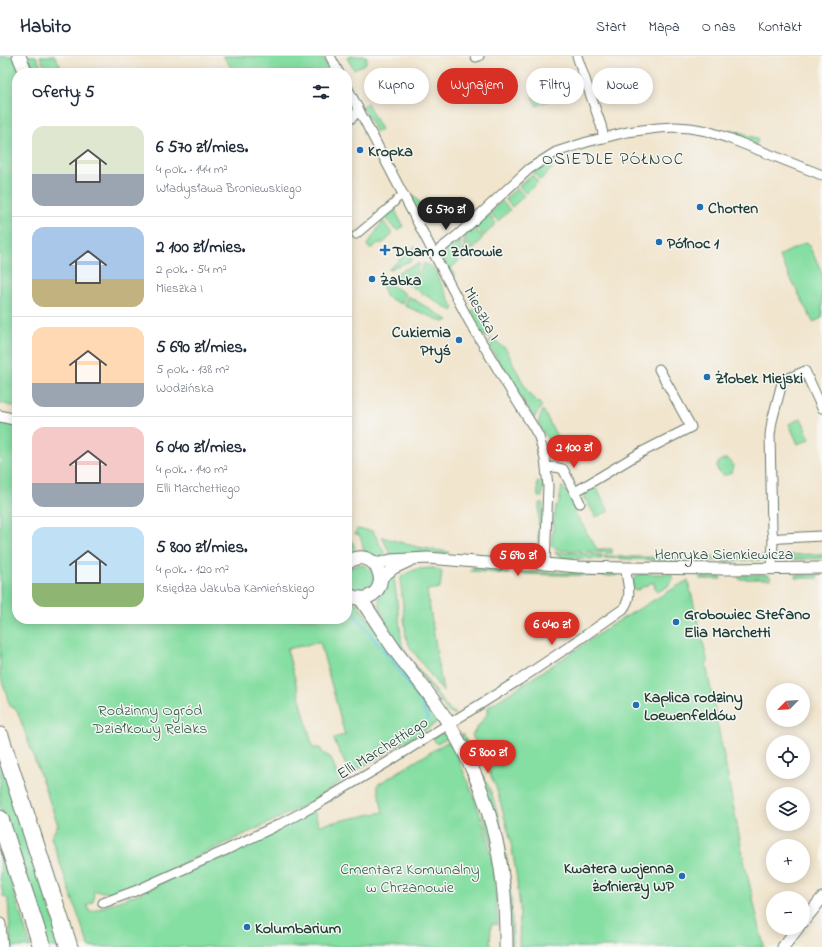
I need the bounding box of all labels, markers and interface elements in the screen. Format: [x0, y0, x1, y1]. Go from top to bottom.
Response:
text: Habito [20, 14, 71, 41]
text: Start [596, 17, 626, 38]
text: Mapa [648, 17, 680, 38]
text: O nas [702, 17, 736, 38]
text: Kontakt [758, 17, 802, 38]
chip: Kupno [364, 68, 429, 104]
chip: Wynajem [437, 68, 518, 104]
chip: Filtry [526, 68, 584, 104]
chip: Nowe [592, 68, 653, 104]
text: Oferty: 5 [32, 80, 95, 105]
icon: filters [310, 81, 332, 103]
text: 6 570 zł/mies. [156, 135, 248, 160]
place label: Kropka [368, 140, 413, 164]
icon: home [64, 142, 112, 190]
marker: Kropka [355, 145, 365, 155]
district label: OSIEDLE PÓŁNOC [542, 147, 684, 172]
text: 4 pok. · 144 m² [156, 160, 228, 179]
text: Władysława Broniewskiego [156, 179, 302, 198]
pin: 6 570 zł [405, 197, 487, 231]
place label: Chorten [708, 197, 758, 221]
text: 6 570 zł [426, 200, 466, 219]
marker: Chorten [695, 202, 705, 212]
place label: Północ 1 [667, 232, 720, 256]
text: 2 100 zł/mies. [156, 235, 245, 260]
marker: Północ 1 [654, 237, 664, 247]
place label: Dbam o Zdrowie [392, 240, 503, 264]
icon: home [64, 243, 112, 291]
marker: Dbam o Zdrowie [380, 245, 390, 255]
text: 2 pok. · 54 m² [156, 260, 227, 279]
place label: Żabka [380, 269, 422, 293]
marker: Żabka [367, 274, 377, 284]
text: Mieszka I [156, 279, 203, 298]
street label: Mieszka I [457, 283, 506, 345]
place label: Cukiernia Ptyś [392, 321, 451, 364]
text: 5 690 zł/mies. [156, 335, 246, 360]
marker: Cukiernia Ptyś [454, 335, 464, 345]
icon: home [64, 343, 112, 391]
text: 5 pok. · 138 m² [156, 360, 229, 379]
place label: Żłobek Miejski [715, 367, 803, 391]
marker: Żłobek Miejski [702, 372, 712, 382]
text: Wodzińska [156, 379, 214, 398]
text: 6 040 zł/mies. [156, 435, 246, 460]
pin: 2 100 zł [533, 435, 615, 469]
text: 2 100 zł [556, 438, 592, 457]
icon: home [64, 443, 112, 491]
text: 4 pok. · 140 m² [156, 460, 228, 479]
text: Elli Marchettiego [156, 479, 240, 498]
text: 5 800 zł/mies. [156, 535, 248, 560]
icon: home [64, 543, 112, 591]
pin: 5 690 zł [477, 543, 559, 577]
street label: Henryka Sienkiewicza [655, 543, 793, 567]
text: 5 690 zł [499, 546, 537, 565]
text: 4 pok. · 120 m² [156, 560, 229, 579]
text: Księdza Jakuba Kamieńskiego [156, 579, 315, 598]
place label: Grobowiec Stefano Elia Marchetti [684, 603, 810, 645]
pin: 6 040 zł [511, 612, 593, 646]
text: 6 040 zł [533, 615, 571, 634]
marker: Grobowiec Stefano Elia Marchetti [671, 617, 681, 627]
north arrow [766, 683, 810, 727]
map controls [766, 683, 810, 935]
place label: Kaplica rodziny Loewenfeldów [644, 686, 743, 728]
park label: Rodzinny Ogród Działkowy Relaks [92, 699, 207, 741]
marker: Kaplica rodziny Loewenfeldów [631, 700, 641, 710]
street label: Elli Marchettiego [333, 711, 433, 786]
button: locate [766, 735, 810, 779]
pin: 5 800 zł [447, 740, 529, 774]
text: 5 800 zł [469, 743, 507, 762]
button: layers [766, 787, 810, 831]
button: + [766, 839, 810, 883]
place label: Kwatera wojenna żołnierzy WP [564, 857, 675, 900]
park label: Cmentarz Komunalny w Chrzanowie [340, 858, 480, 900]
marker: Kwatera wojenna żołnierzy WP [677, 871, 687, 881]
button: − [766, 891, 810, 935]
place label: Kolumbarium [255, 917, 342, 941]
marker: Kolumbarium [242, 922, 252, 932]

